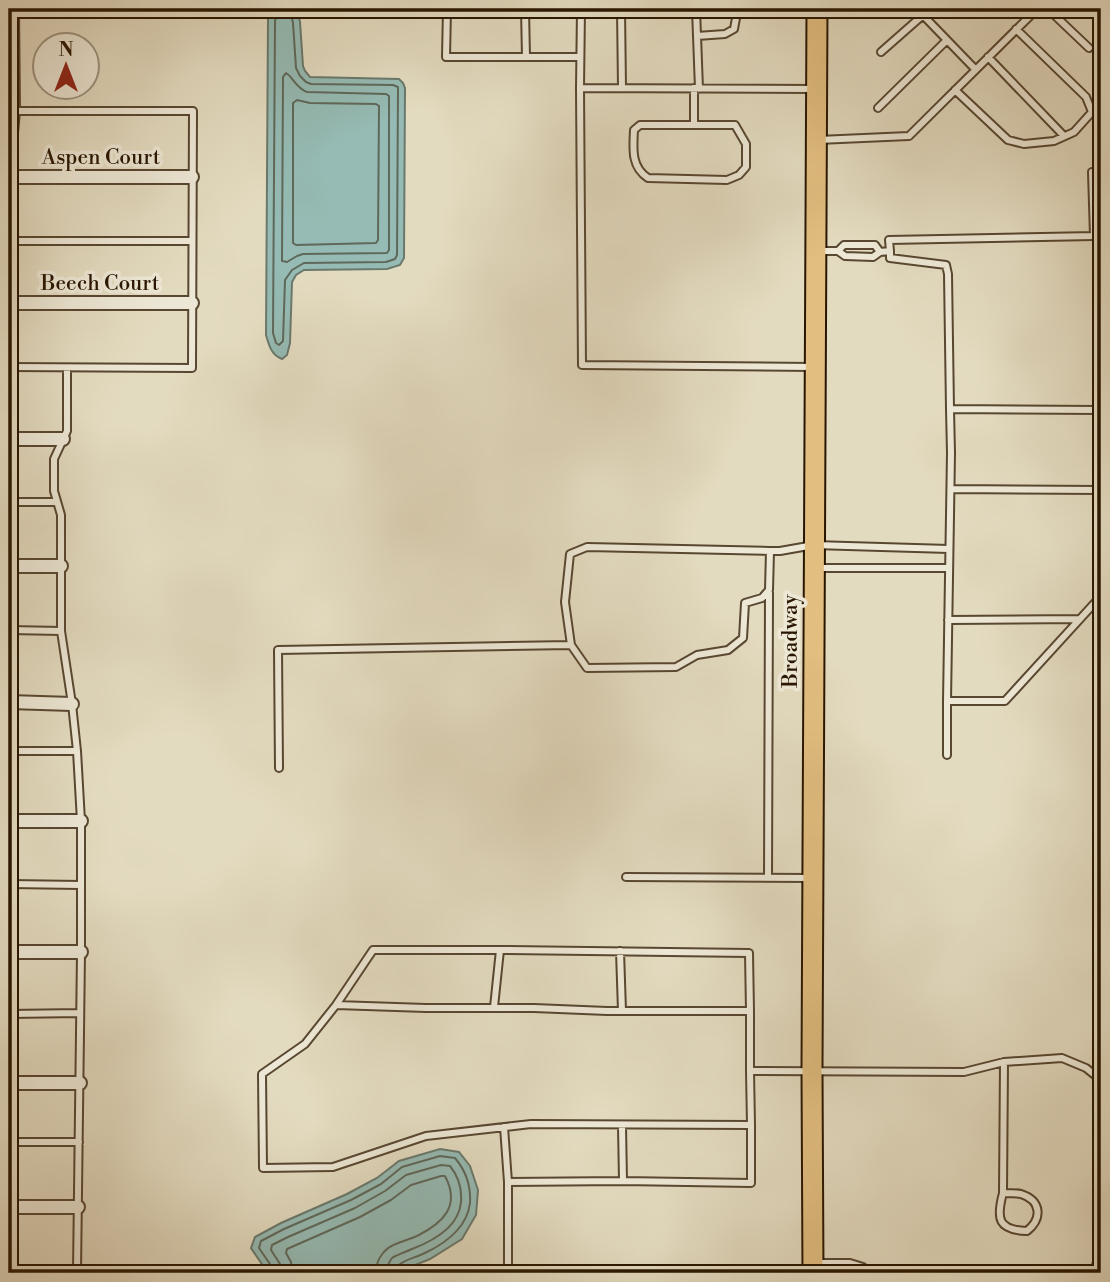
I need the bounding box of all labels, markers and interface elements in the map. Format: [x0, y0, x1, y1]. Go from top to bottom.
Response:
north arrow [32, 32, 102, 102]
text: N [58, 38, 74, 62]
street label: Aspen Court [41, 145, 161, 171]
street label: Beech Court [40, 271, 160, 297]
street label: Broadway [778, 593, 804, 689]

